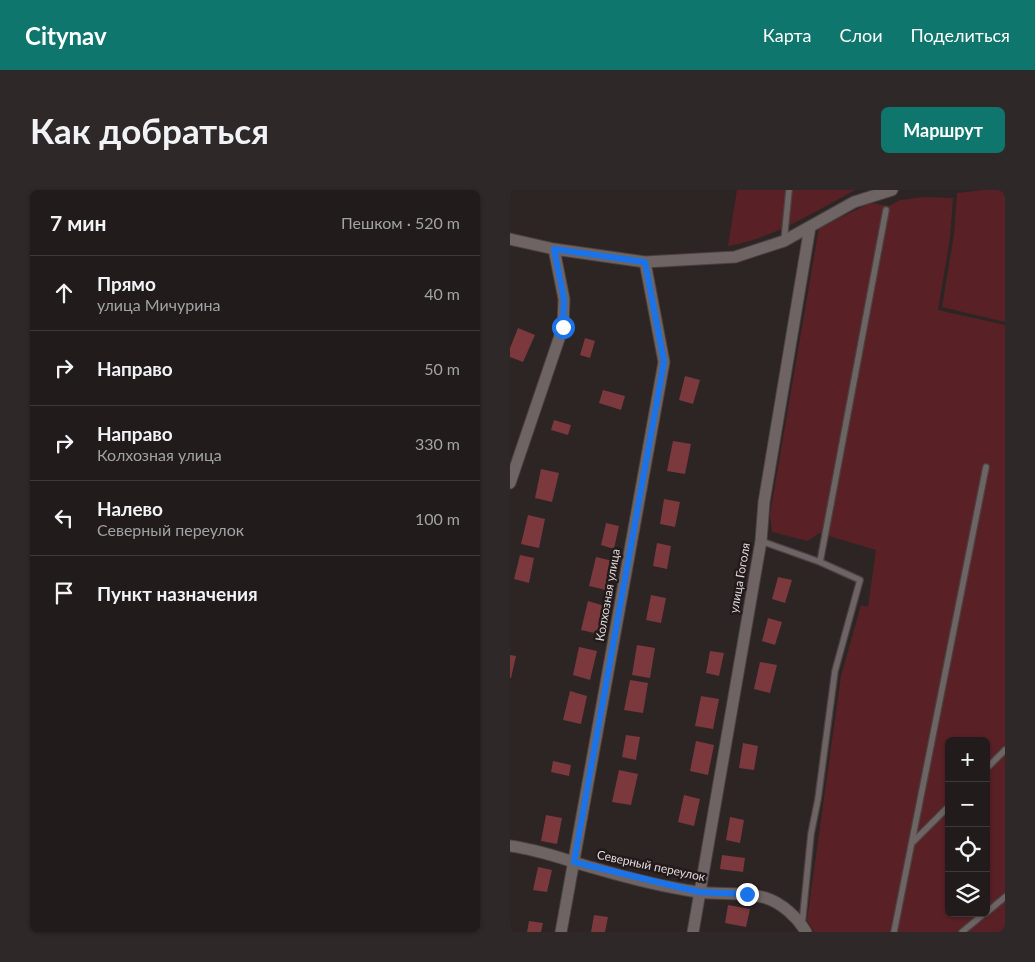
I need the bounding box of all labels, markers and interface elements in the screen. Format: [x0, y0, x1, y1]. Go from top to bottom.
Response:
text: Citynav [25, 21, 107, 50]
text: Карта [763, 24, 811, 46]
text: Слои [839, 24, 883, 46]
text: Поделиться [911, 24, 1010, 46]
button: Маршрут [881, 107, 1005, 153]
text: Как добраться [30, 109, 269, 151]
text: 7 мин [50, 210, 107, 235]
text: Пешком · 520 m [341, 213, 460, 232]
text: Прямо [97, 272, 156, 295]
icon: ahead [50, 279, 78, 307]
text: 40 m [424, 284, 460, 303]
text: улица Мичурина [97, 295, 220, 314]
route start [552, 316, 575, 339]
icon: right [50, 354, 78, 382]
text: Направо [97, 357, 173, 380]
text: 50 m [424, 359, 460, 378]
text: Направо [97, 422, 173, 445]
icon: right [50, 429, 78, 457]
text: 330 m [415, 434, 460, 453]
text: Колхозная улица [97, 445, 222, 464]
text: Налево [97, 497, 163, 520]
icon: left [50, 504, 78, 532]
text: 100 m [415, 509, 460, 528]
text: Северный переулок [97, 520, 244, 539]
street label: улица Гоголя [726, 541, 753, 614]
street label: Колхозная улица [592, 548, 623, 642]
icon: arrive [50, 579, 78, 607]
text: Пункт назначения [97, 582, 258, 605]
map controls [945, 737, 990, 917]
button: + [945, 737, 990, 782]
button: − [945, 782, 990, 827]
button: locate [945, 827, 990, 872]
street label: Северный переулок [596, 847, 707, 884]
button: layers [945, 872, 990, 917]
route end [736, 883, 759, 906]

